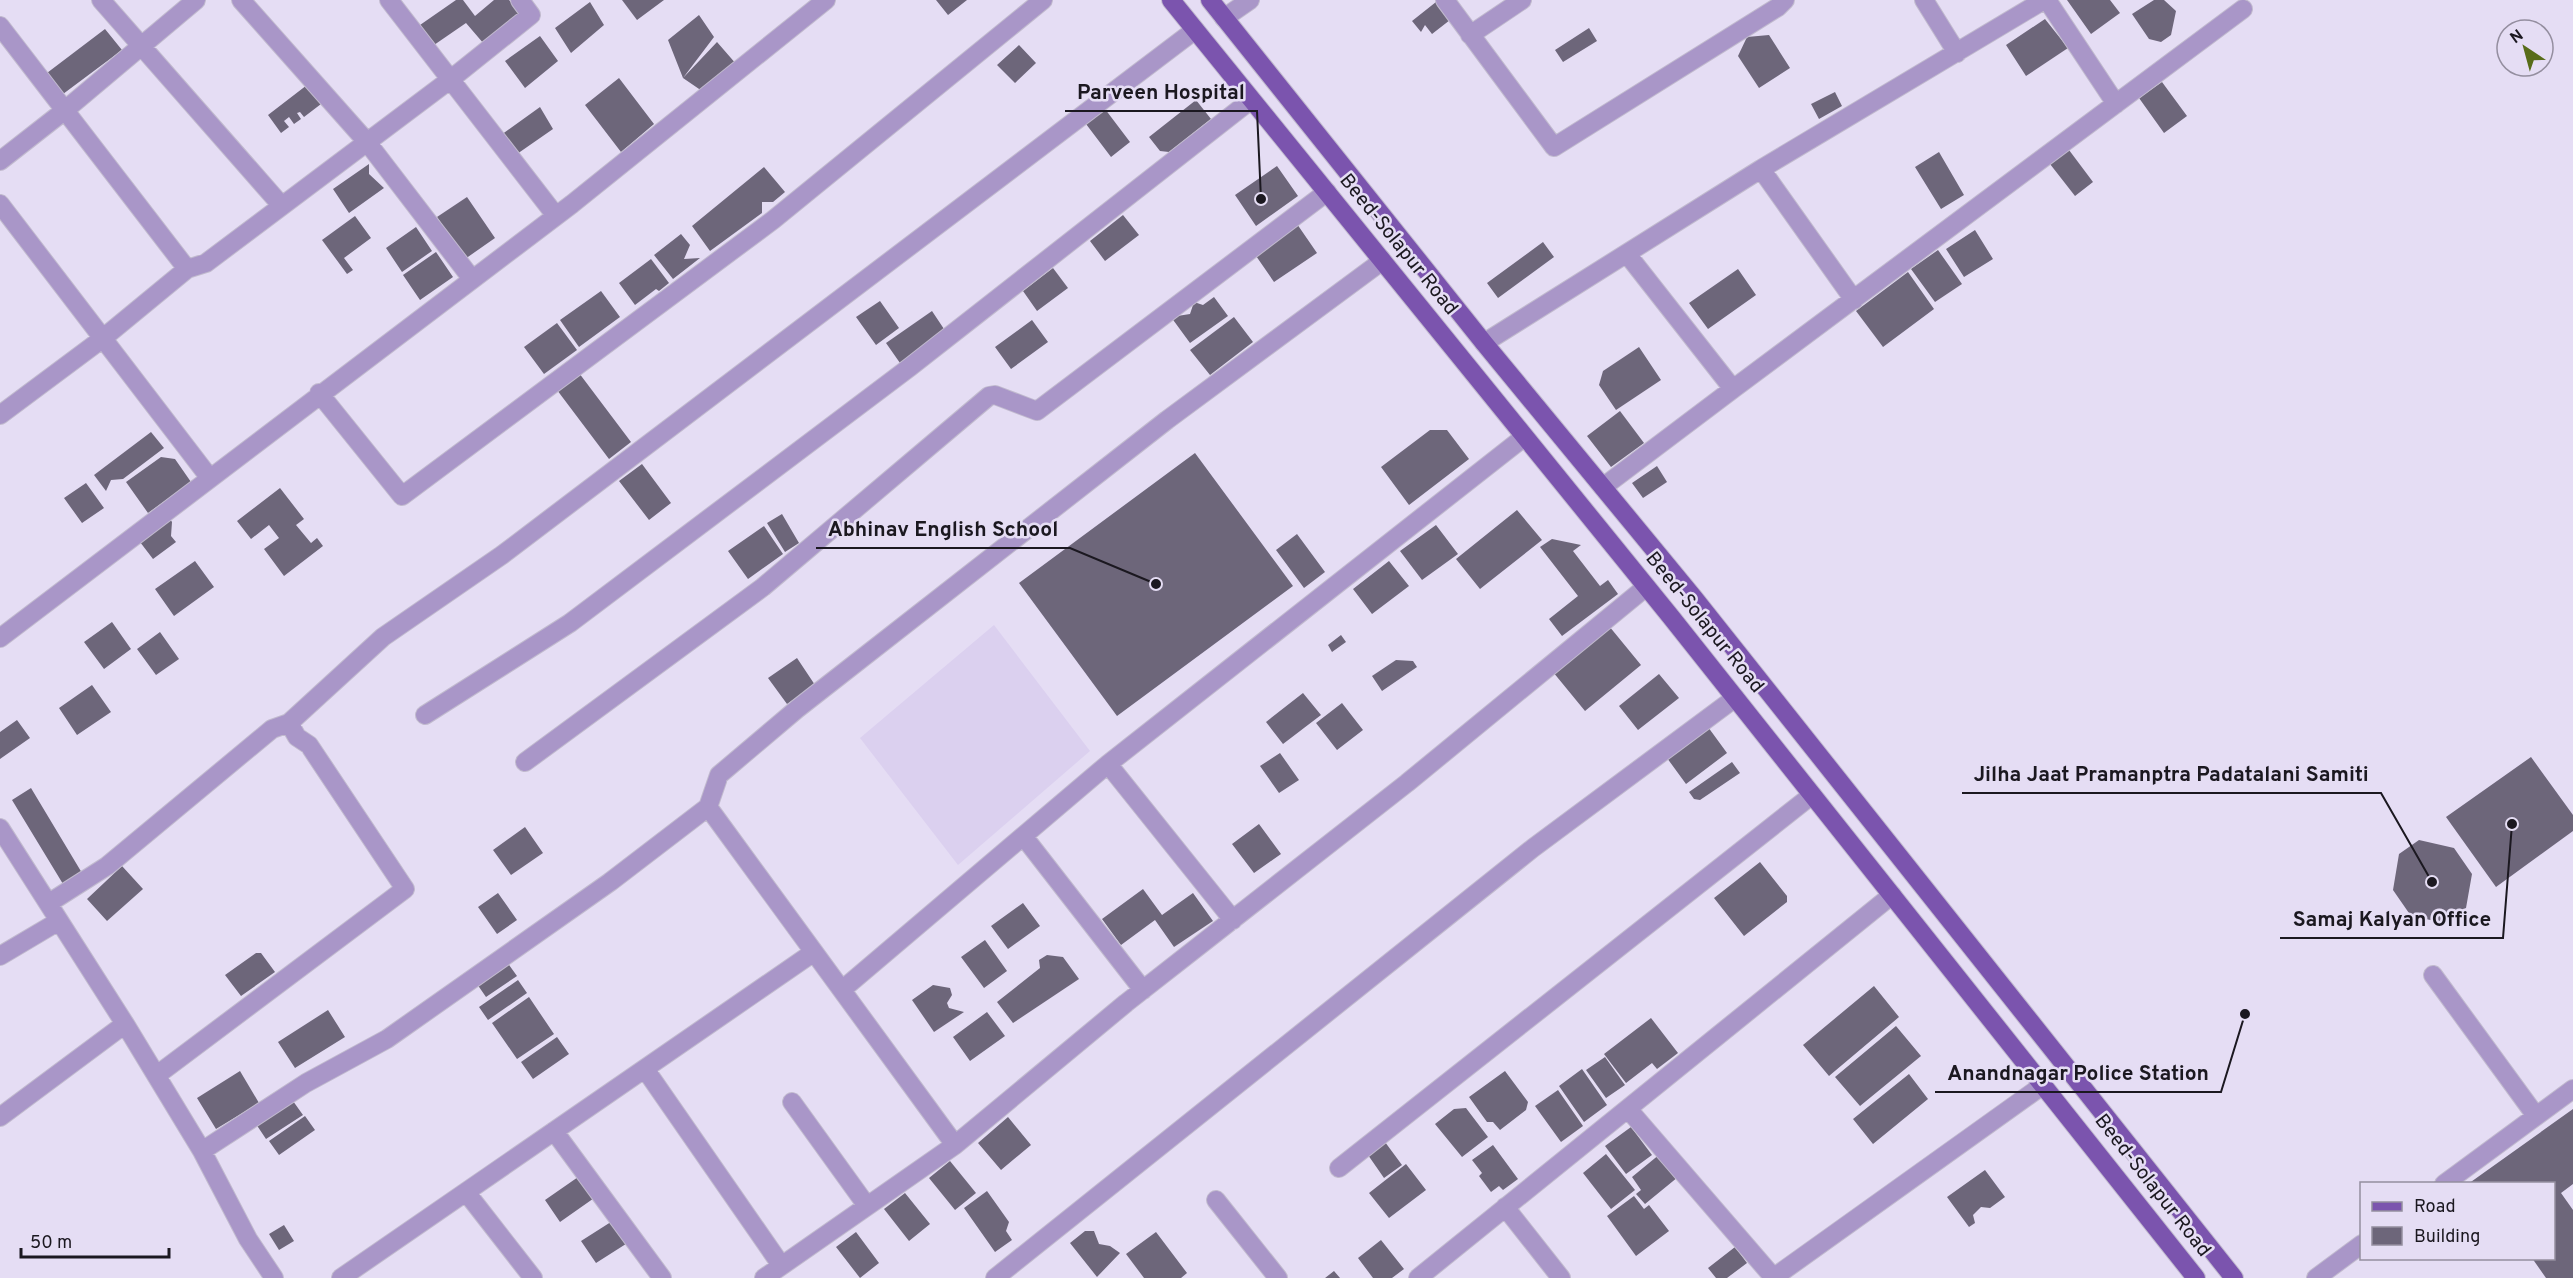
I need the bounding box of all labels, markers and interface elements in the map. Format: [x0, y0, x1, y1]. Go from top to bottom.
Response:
north arrow [2495, 18, 2555, 78]
text: N [2507, 26, 2528, 49]
callout: Parveen Hospital [1065, 72, 1257, 111]
text: Parveen Hospital [1077, 80, 1245, 107]
street label: Beed-Solapur Road [1333, 169, 1463, 321]
callout: Abhinav English School [816, 509, 1070, 548]
text: Abhinav English School [828, 517, 1058, 544]
street label: Beed-Solapur Road [1639, 547, 1769, 699]
callout: Jilha Jaat Pramanptra Padatalani Samiti [1962, 754, 2381, 793]
text: Jilha Jaat Pramanptra Padatalani Samiti [1973, 762, 2369, 789]
callout: Samaj Kalyan Office [2280, 899, 2503, 938]
text: Samaj Kalyan Office [2293, 907, 2491, 934]
callout: Anandnagar Police Station [1935, 1053, 2221, 1092]
text: Anandnagar Police Station [1947, 1061, 2209, 1088]
street label: Beed-Solapur Road [2088, 1109, 2216, 1263]
legend [2360, 1182, 2555, 1260]
text: Road [2414, 1196, 2456, 1219]
scale bar [21, 1221, 170, 1259]
text: Building [2414, 1226, 2480, 1249]
text: 50 m [30, 1232, 72, 1255]

